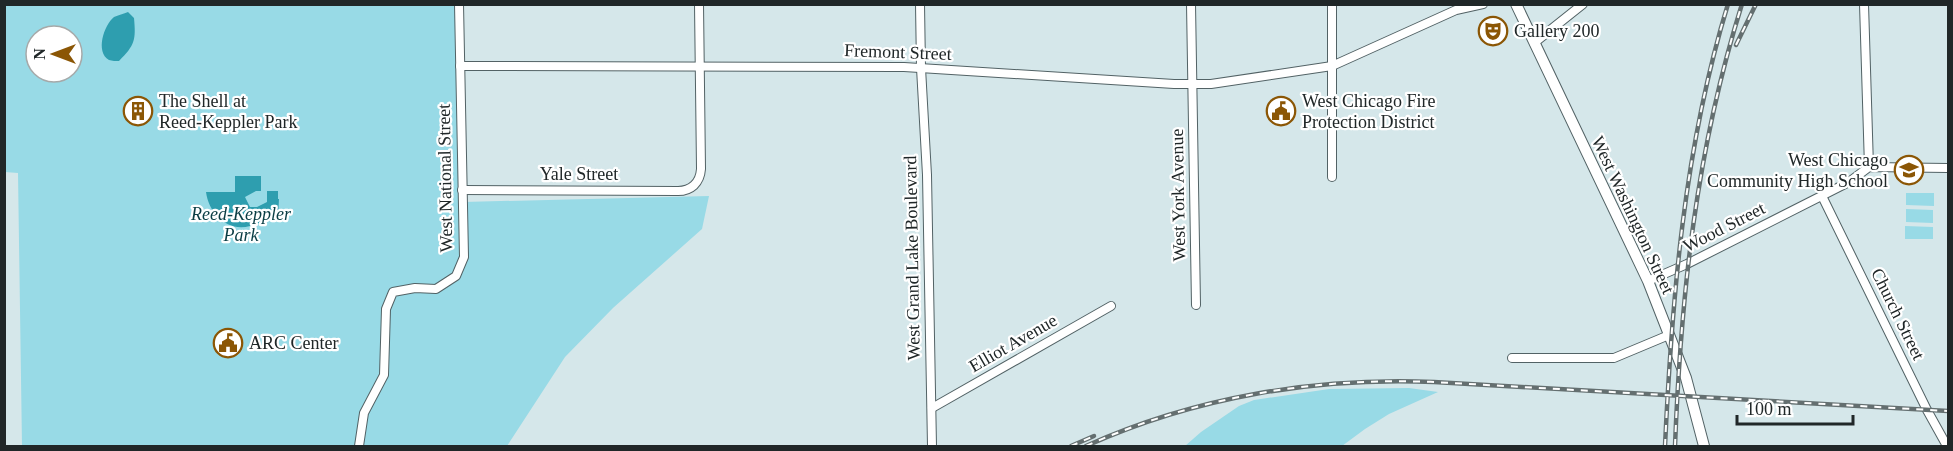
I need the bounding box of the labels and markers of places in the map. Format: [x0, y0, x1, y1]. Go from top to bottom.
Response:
theatre icon: Gallery 200 [1477, 15, 1509, 47]
place label: Gallery 200 [1514, 21, 1599, 41]
place label: The Shell at Reed-Keppler Park [159, 91, 297, 132]
place label: West Chicago Fire Protection District [1302, 91, 1436, 132]
building icon: The Shell at Reed-Keppler Park [122, 95, 154, 127]
public building icon: West Chicago Fire Protection District [1265, 95, 1297, 127]
place label: West Chicago Community High School [1707, 150, 1888, 191]
school or university icon: West Chicago Community High School [1893, 154, 1925, 186]
public building icon: ARC Center [212, 327, 244, 359]
place label: ARC Center [249, 333, 339, 353]

